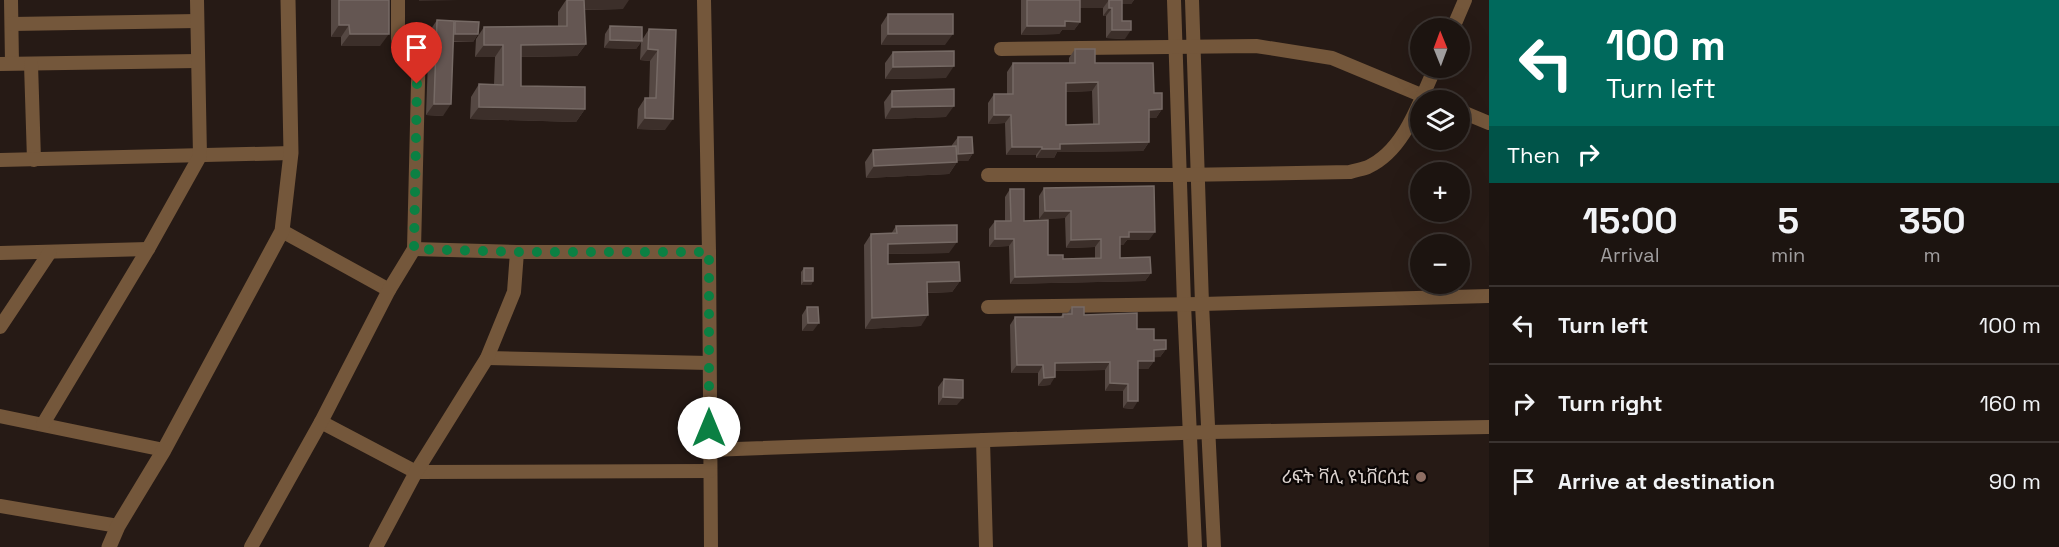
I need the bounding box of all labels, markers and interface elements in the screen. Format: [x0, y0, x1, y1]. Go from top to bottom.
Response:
north arrow [1410, 18, 1470, 78]
map controls [1410, 18, 1470, 294]
text: 100 m [1606, 19, 1726, 72]
pin [391, 22, 442, 84]
icon: left [1507, 24, 1585, 102]
icon: arrive [400, 31, 433, 64]
text: Turn left [1606, 71, 1716, 106]
button: layers [1410, 90, 1470, 150]
icon: right [1572, 138, 1605, 171]
text: Then [1507, 141, 1560, 169]
button: + [1410, 162, 1470, 222]
text: 15:00 [1582, 198, 1678, 244]
text: 5 [1777, 198, 1799, 244]
text: 350 [1899, 198, 1966, 244]
button: − [1410, 234, 1470, 294]
text: Arrival [1600, 242, 1660, 268]
text: min [1771, 242, 1805, 268]
text: m [1924, 242, 1941, 268]
icon: left [1507, 309, 1540, 342]
text: Turn left [1558, 311, 1648, 339]
text: 100 m [1979, 311, 2041, 339]
icon: right [1507, 387, 1540, 420]
text: Turn right [1558, 389, 1663, 417]
text: 160 m [1980, 389, 2041, 417]
position arrow [677, 396, 741, 460]
place label: ሪፍት ቫሊ ዩኒቨርሲቲ [1282, 465, 1409, 488]
icon: arrive [1507, 465, 1540, 498]
text: Arrive at destination [1558, 467, 1775, 495]
text: 90 m [1989, 467, 2041, 495]
marker: ሪፍት ቫሊ ዩኒቨርሲቲ [1414, 470, 1428, 484]

